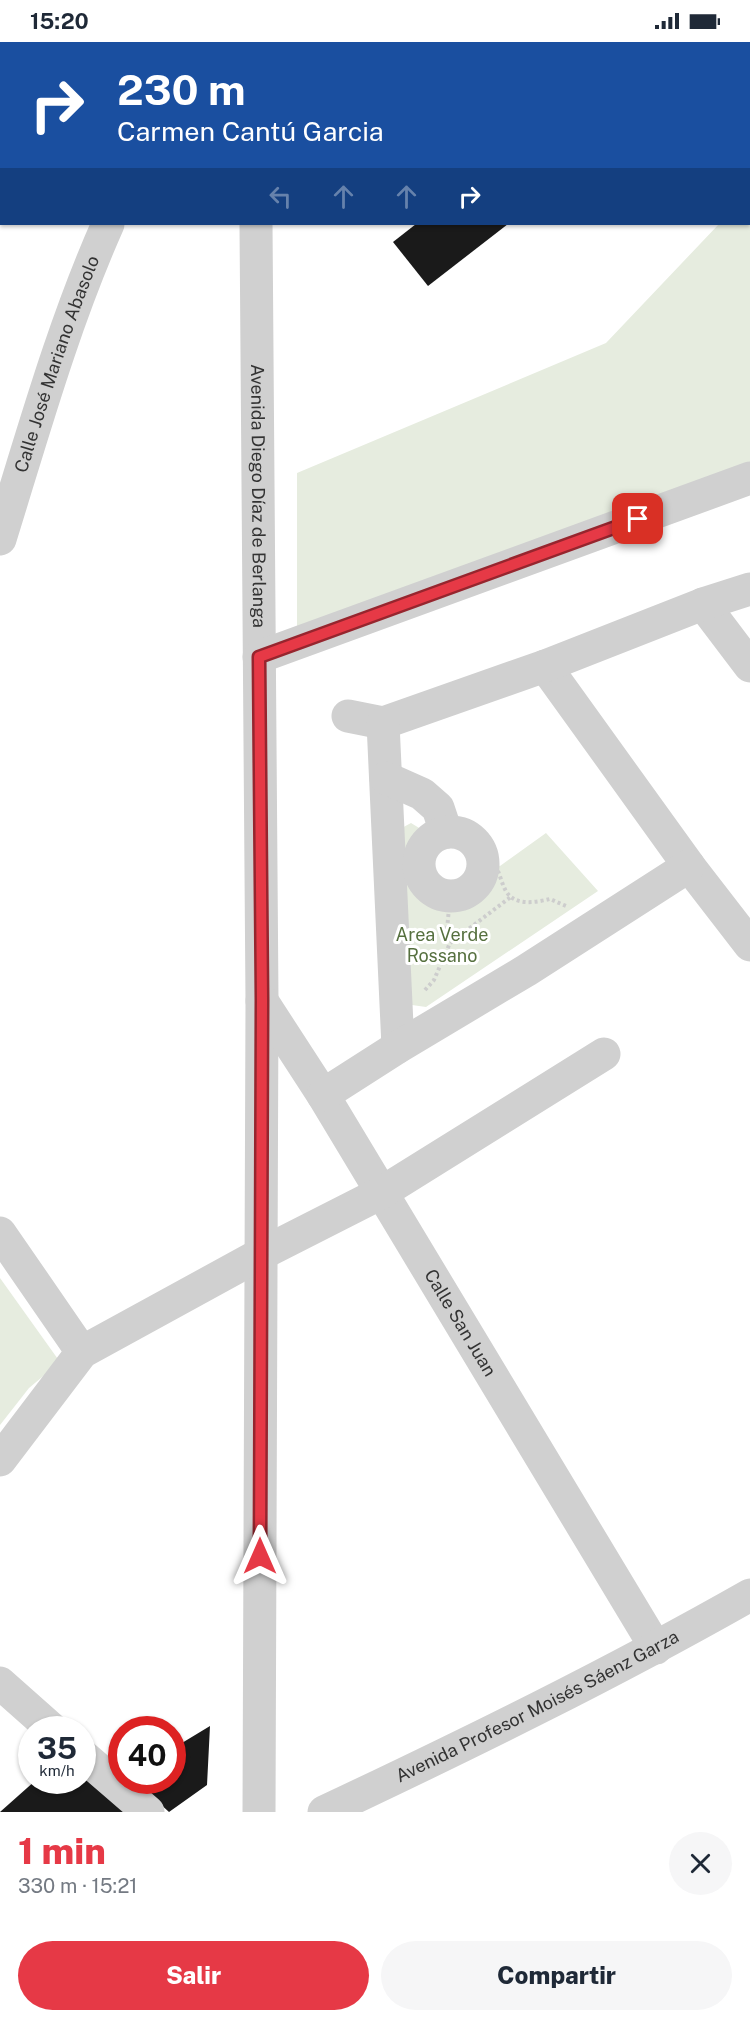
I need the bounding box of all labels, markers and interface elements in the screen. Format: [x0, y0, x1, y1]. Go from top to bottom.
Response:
text: 15:20 [30, 8, 89, 34]
text: 230 m [117, 65, 246, 114]
icon: right [18, 66, 96, 144]
text: Carmen Cantú Garcia [117, 115, 384, 147]
icon: left [264, 180, 297, 213]
icon: ahead [327, 180, 360, 213]
icon: ahead [390, 180, 423, 213]
icon: right [453, 180, 486, 213]
street label: Calle José Mariano Abasolo [10, 252, 103, 475]
street label: Avenida Diego Díaz de Berlanga [247, 364, 270, 628]
pin [612, 493, 663, 544]
icon: arrive [621, 502, 654, 535]
park label: Area Verde Rossano [396, 924, 488, 966]
street label: Calle San Juan [420, 1265, 501, 1380]
position arrow [228, 1524, 292, 1588]
street label: Avenida Profesor Moisés Sáenz Garza [392, 1626, 682, 1786]
speed limit sign: 40 [108, 1716, 186, 1794]
text: 35 [37, 1730, 77, 1766]
text: km/h [39, 1762, 75, 1779]
text: 1 min [18, 1830, 106, 1872]
button: close [669, 1832, 732, 1895]
text: 330 m · 15:21 [18, 1874, 137, 1898]
button: Salir [18, 1941, 369, 2010]
button: Compartir [381, 1941, 732, 2010]

